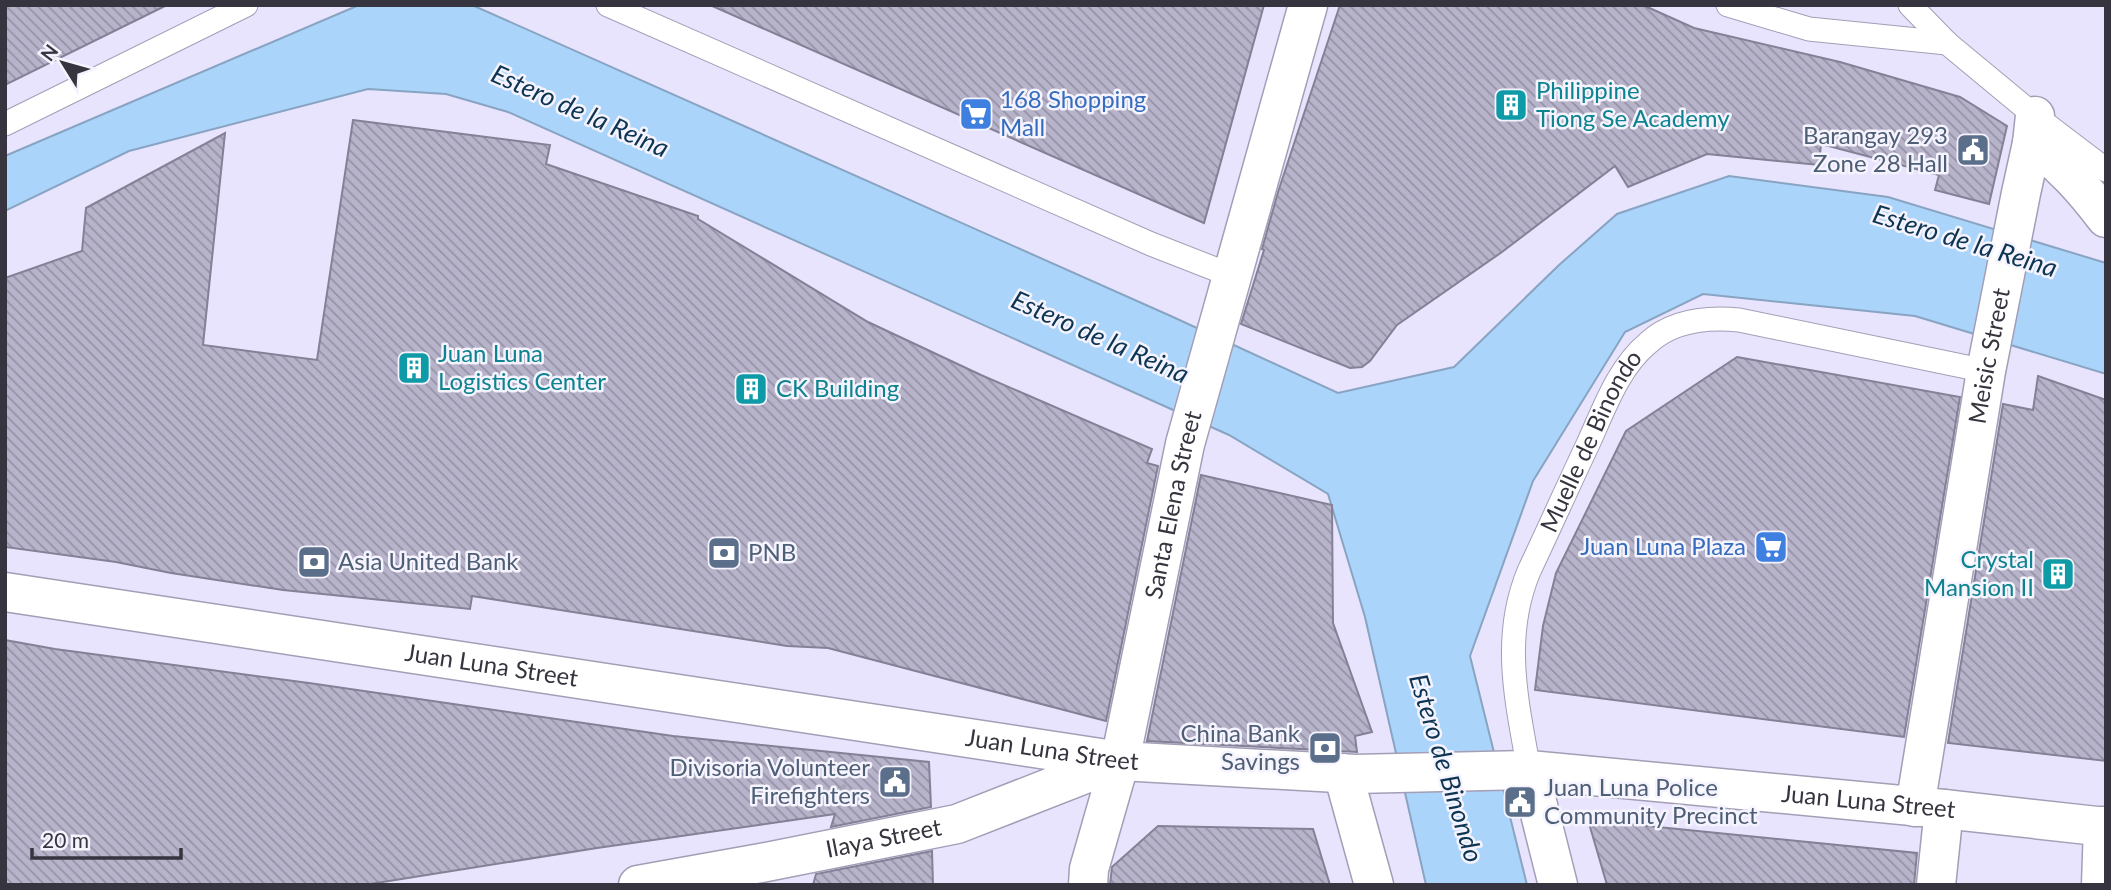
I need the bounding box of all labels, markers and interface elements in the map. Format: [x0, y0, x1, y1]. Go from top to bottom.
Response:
north arrow [28, 28, 98, 98]
text: N [35, 40, 63, 65]
water label: Estero de la Reina [487, 57, 674, 164]
place label: Philippine Tiong Se Academy [1536, 75, 1730, 132]
place label: 168 Shopping Mall [1000, 84, 1146, 141]
building icon: Philippine Tiong Se Academy [1492, 86, 1530, 124]
supermarket icon: 168 Shopping Mall [957, 95, 995, 133]
place label: Barangay 293 Zone 28 Hall [1803, 120, 1948, 177]
public building icon: Barangay 293 Zone 28 Hall [1954, 131, 1992, 169]
water label: Estero de la Reina [1869, 197, 2061, 283]
water label: Estero de la Reina [1007, 283, 1194, 390]
street label: Meisic Street [1962, 285, 2015, 426]
place label: Juan Luna Logistics Center [438, 338, 606, 395]
street label: Muelle de Binondo [1533, 343, 1647, 536]
building icon: Juan Luna Logistics Center [395, 349, 433, 387]
building icon: CK Building [732, 370, 770, 408]
place label: CK Building [776, 373, 899, 402]
street label: Santa Elena Street [1138, 407, 1207, 601]
supermarket icon: Juan Luna Plaza [1752, 528, 1790, 566]
place label: Juan Luna Plaza [1580, 531, 1746, 560]
bank icon: PNB [705, 534, 743, 572]
place label: PNB [748, 537, 796, 566]
bank icon: Asia United Bank [295, 543, 333, 581]
place label: Crystal Mansion II [1924, 544, 2034, 601]
place label: Asia United Bank [338, 546, 519, 575]
building icon: Crystal Mansion II [2039, 555, 2077, 593]
street label: Juan Luna Street [403, 637, 580, 692]
water label: Estero de Binondo [1403, 670, 1491, 866]
place label: China Bank Savings [1181, 718, 1301, 775]
street label: Juan Luna Street [964, 722, 1140, 775]
bank icon: China Bank Savings [1306, 729, 1344, 767]
place label: Divisoria Volunteer Firefighters [669, 752, 870, 809]
public building icon: Divisoria Volunteer Firefighters [876, 763, 914, 801]
place label: Juan Luna Police Community Precinct [1544, 772, 1758, 829]
street label: Juan Luna Street [1780, 778, 1957, 823]
public building icon: Juan Luna Police Community Precinct [1501, 783, 1539, 821]
street label: Ilaya Street [823, 811, 944, 863]
scale bar [32, 816, 180, 860]
text: 20 m [42, 827, 89, 852]

